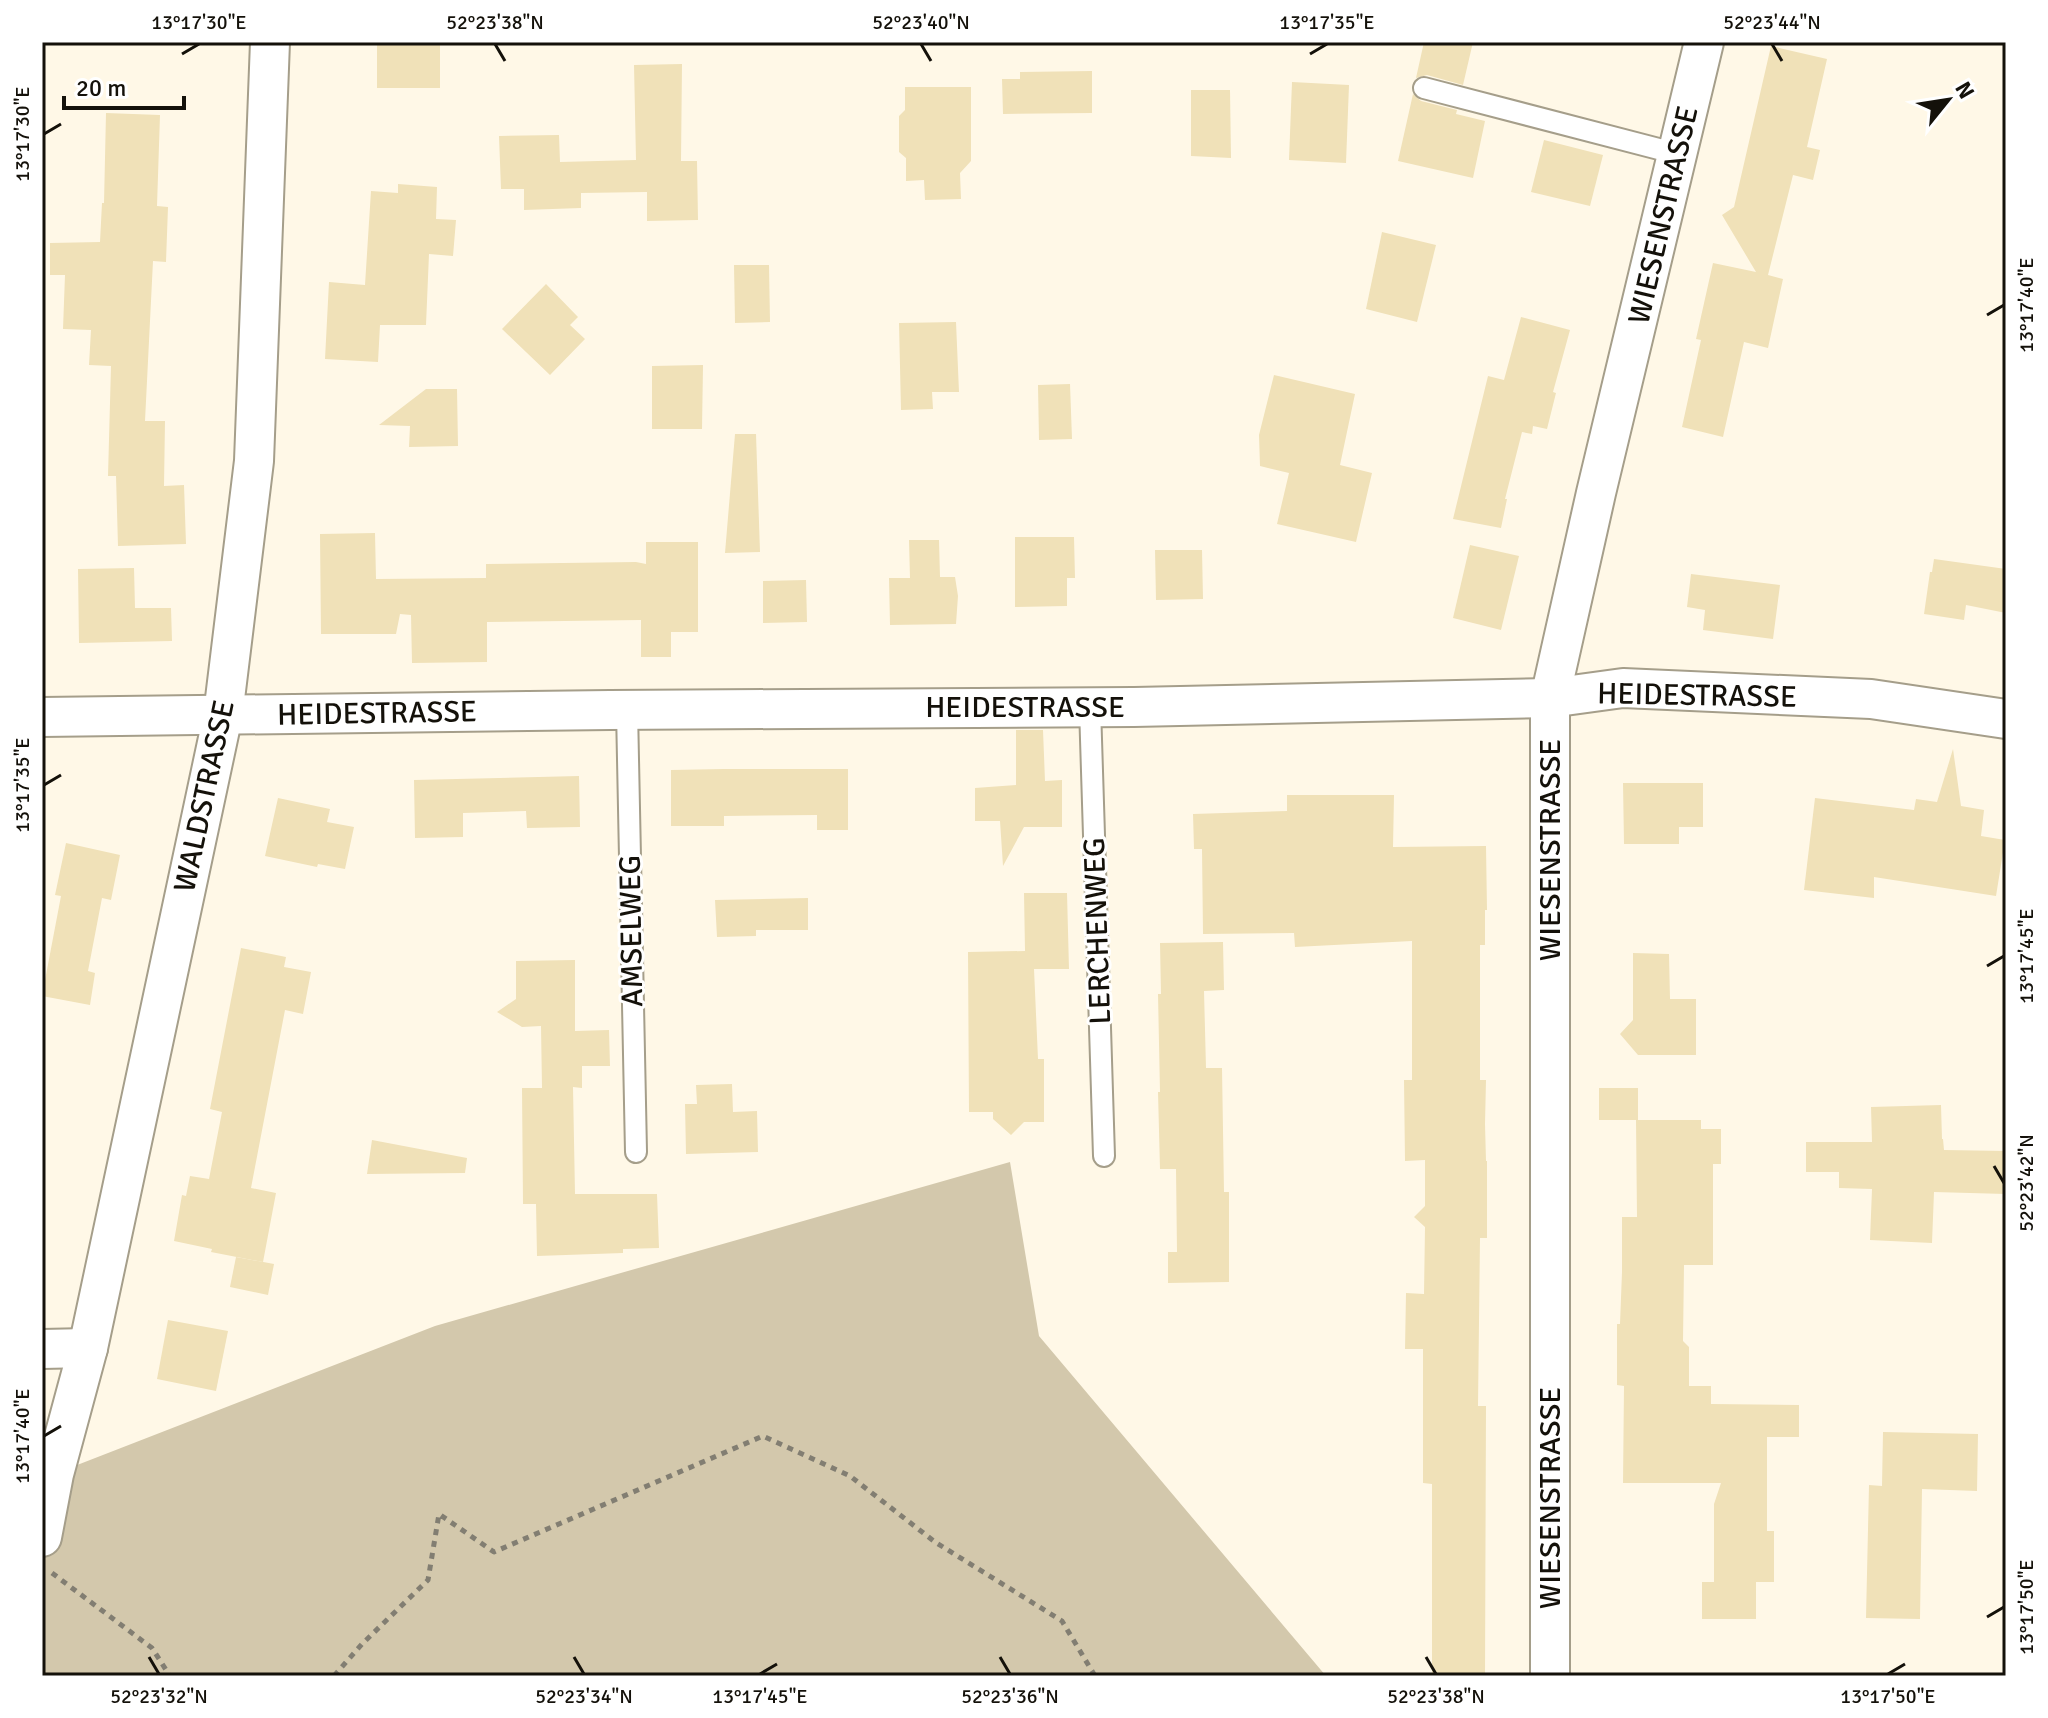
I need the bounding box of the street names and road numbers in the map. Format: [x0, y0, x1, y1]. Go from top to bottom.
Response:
street label: WIESENSTRASSE [1620, 102, 1707, 328]
street label: HEIDESTRASSE [1597, 675, 1797, 716]
street label: HEIDESTRASSE [925, 689, 1125, 726]
street label: HEIDESTRASSE [277, 693, 477, 734]
street label: WALDSTRASSE [166, 697, 243, 895]
street label: WIESENSTRASSE [1532, 739, 1569, 961]
street label: LERCHENWEG [1076, 837, 1119, 1025]
street label: AMSELWEG [612, 855, 651, 1007]
street label: WIESENSTRASSE [1532, 1387, 1569, 1609]

